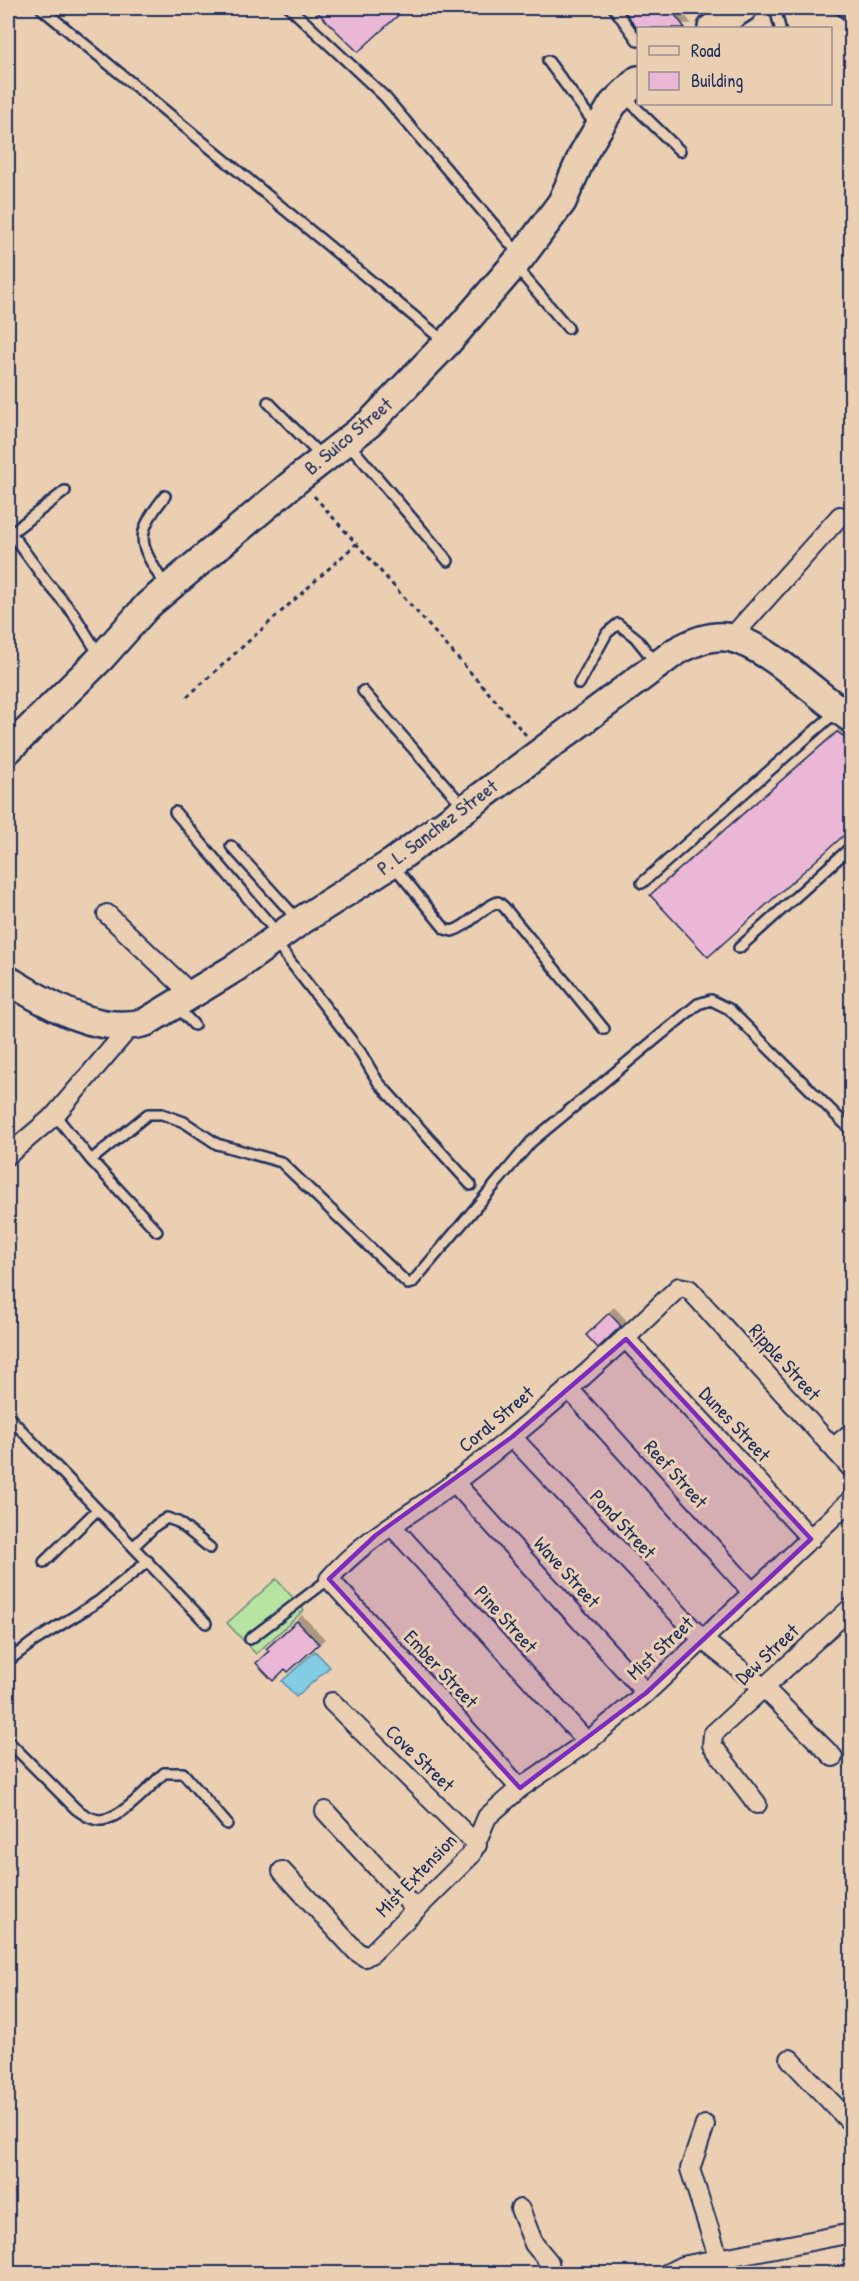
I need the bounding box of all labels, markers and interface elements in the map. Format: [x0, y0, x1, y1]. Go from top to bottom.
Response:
legend [637, 27, 832, 105]
text: Road [691, 38, 721, 63]
text: Building [691, 68, 743, 93]
street label: B. Suico Street [298, 390, 398, 481]
street label: P. L. Sanchez Street [371, 772, 504, 881]
street label: Ripple Street [744, 1317, 828, 1407]
street label: Coral Street [452, 1378, 540, 1458]
street label: Dunes Street [694, 1380, 778, 1468]
street label: Reef Street [638, 1434, 715, 1514]
street label: Pond Street [584, 1483, 663, 1565]
street label: Wave Street [528, 1530, 607, 1614]
street label: Pine Street [469, 1579, 545, 1659]
street label: Mist Street [620, 1609, 700, 1686]
street label: Dew Street [729, 1616, 805, 1690]
street label: Ember Street [398, 1624, 485, 1714]
street label: Cove Street [380, 1718, 462, 1798]
street label: Mist Extension [369, 1827, 462, 1922]

